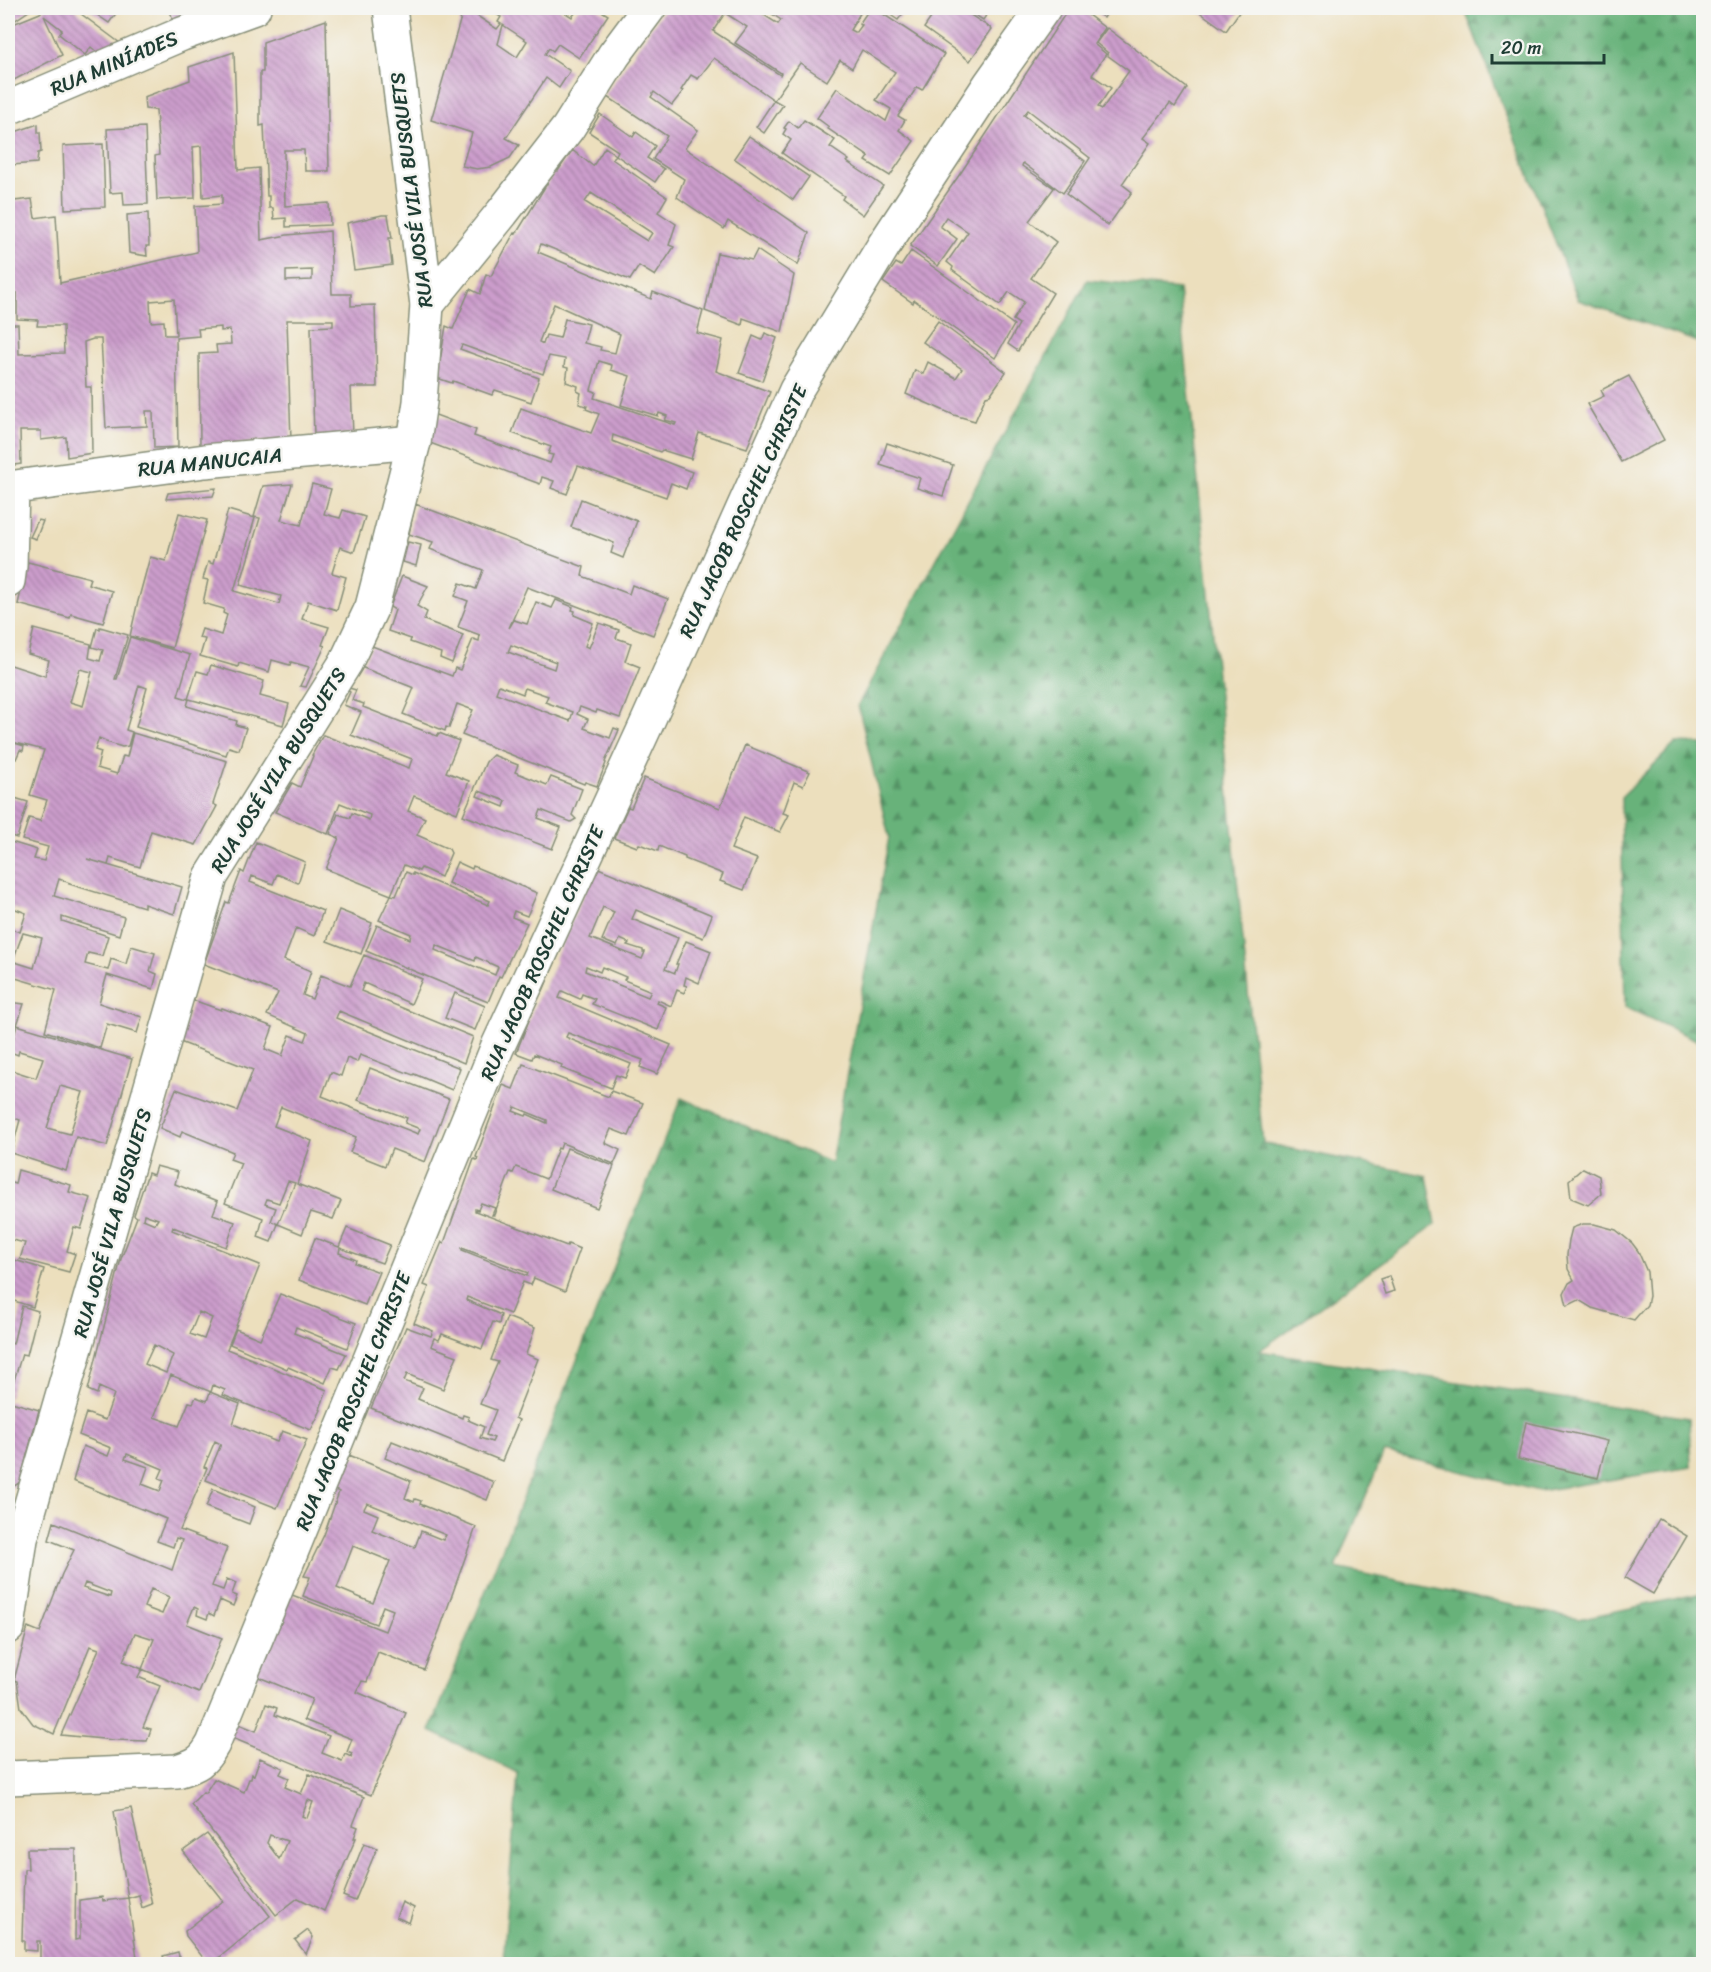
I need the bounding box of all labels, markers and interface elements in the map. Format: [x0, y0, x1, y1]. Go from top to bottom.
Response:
street label: RUA MINÍADES [45, 21, 184, 106]
scale bar [1492, 27, 1604, 65]
text: 20 m [1501, 32, 1541, 64]
street label: RUA JOSÉ VILA BUSQUETS [380, 70, 443, 310]
street label: RUA JACOB ROSCHEL CHRISTE [669, 377, 819, 644]
street label: RUA MANUCAIA [136, 438, 284, 487]
street label: RUA JOSÉ VILA BUSQUETS [201, 660, 356, 880]
street label: RUA JACOB ROSCHEL CHRISTE [470, 818, 615, 1087]
street label: RUA JOSÉ VILA BUSQUETS [63, 1104, 162, 1342]
street label: RUA JACOB ROSCHEL CHRISTE [285, 1265, 422, 1536]

